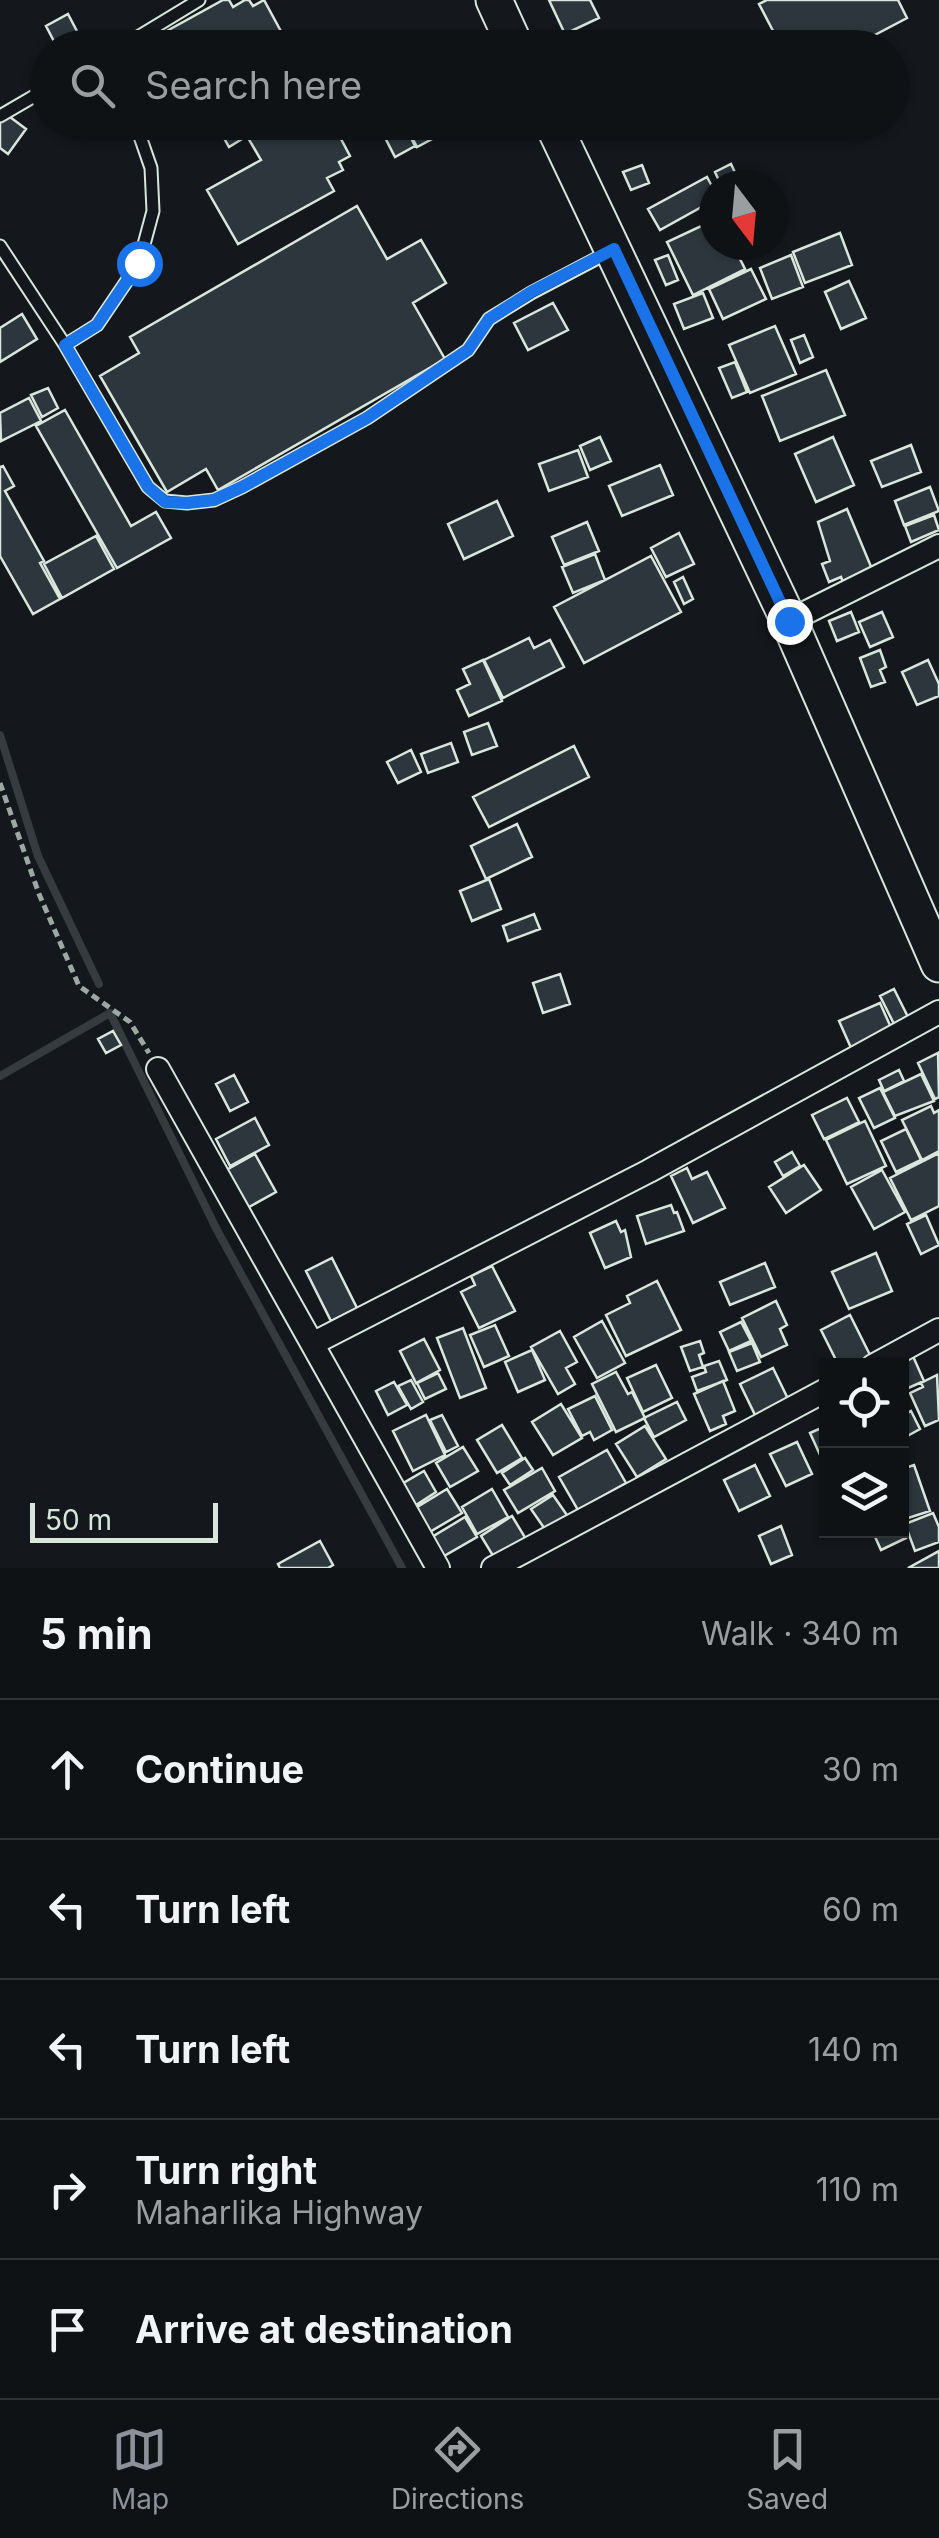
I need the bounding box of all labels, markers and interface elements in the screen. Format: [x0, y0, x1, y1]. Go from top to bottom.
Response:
search box [30, 30, 909, 140]
icon: search [65, 58, 120, 113]
text: Search here [145, 62, 362, 108]
north arrow [699, 170, 789, 260]
route start [117, 241, 163, 287]
route end [767, 599, 813, 645]
map controls [819, 1358, 909, 1538]
button: locate [819, 1358, 909, 1448]
button: layers [819, 1448, 909, 1538]
scale bar [30, 1498, 218, 1542]
text: 50 m [45, 1503, 112, 1537]
text: 5 min [40, 1608, 153, 1659]
text: Walk · 340 m [701, 1614, 899, 1653]
icon: ahead [40, 1742, 95, 1797]
text: Continue [135, 1746, 304, 1792]
text: 30 m [822, 1750, 899, 1789]
icon: left [40, 1882, 95, 1937]
text: Turn left [135, 1886, 290, 1932]
text: 60 m [822, 1890, 899, 1929]
icon: left [40, 2022, 95, 2077]
text: Turn left [135, 2026, 290, 2072]
text: 140 m [808, 2030, 899, 2069]
text: Turn right [135, 2147, 317, 2193]
icon: right [40, 2162, 95, 2217]
text: 110 m [816, 2170, 899, 2209]
text: Maharlika Highway [135, 2193, 423, 2232]
icon: arrive [40, 2302, 95, 2357]
text: Arrive at destination [135, 2306, 513, 2352]
tab: Map [111, 2422, 169, 2516]
tab: Directions [391, 2422, 524, 2516]
tab: Saved [746, 2422, 828, 2516]

